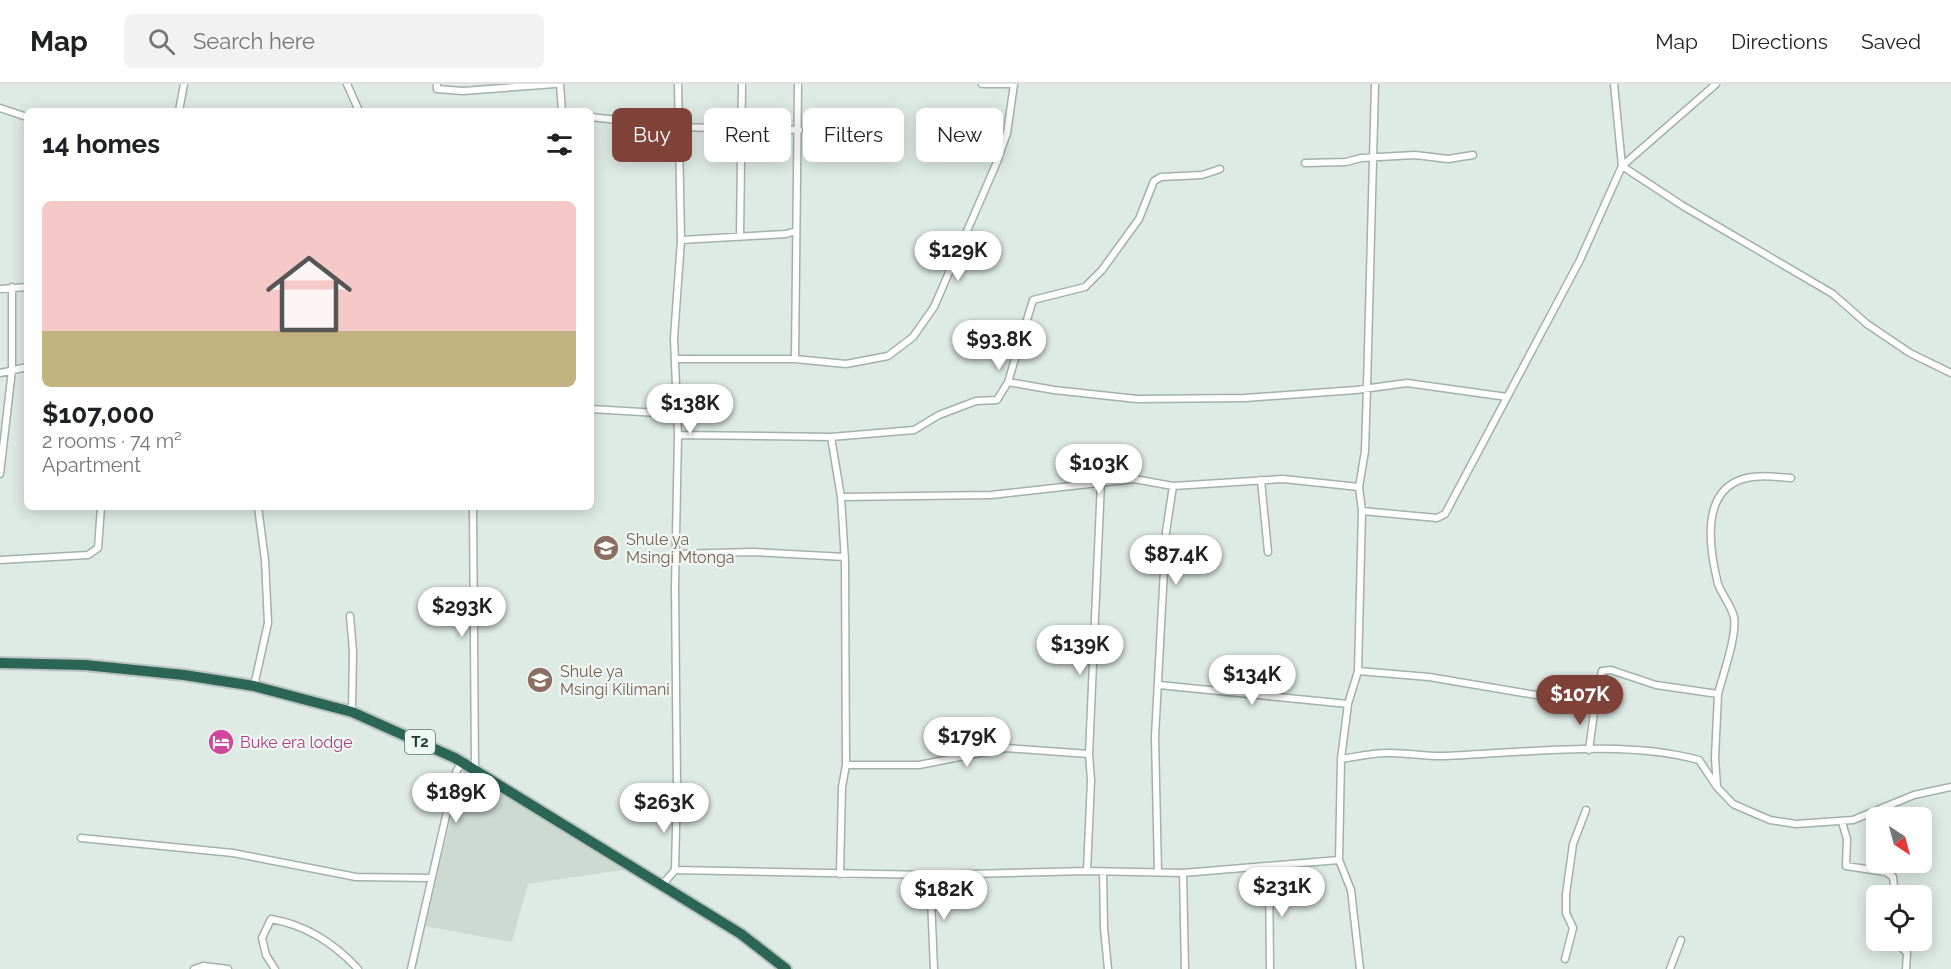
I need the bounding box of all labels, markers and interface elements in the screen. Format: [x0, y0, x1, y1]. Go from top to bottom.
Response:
search box [124, 14, 544, 68]
text: Map [30, 25, 88, 58]
icon: search [145, 25, 178, 58]
text: Search here [193, 28, 315, 54]
text: Map [1655, 29, 1698, 54]
text: Directions [1731, 29, 1828, 54]
text: Saved [1861, 29, 1921, 54]
chip: Buy [612, 108, 692, 162]
chip: Rent [704, 108, 791, 162]
chip: Filters [803, 108, 904, 162]
chip: New [916, 108, 1003, 162]
icon: filters [543, 128, 576, 161]
text: 14 homes [42, 129, 160, 159]
pin: $129K [916, 231, 1000, 282]
text: $129K [929, 238, 988, 262]
icon: home [255, 240, 363, 348]
pin: $93.8K [950, 320, 1048, 371]
text: $93.8K [966, 327, 1032, 351]
pin: $138K [648, 384, 732, 435]
text: $138K [660, 391, 720, 415]
text: $107,000 [42, 399, 154, 429]
text: 2 rooms · 74 m² [42, 429, 182, 453]
pin: $103K [1057, 444, 1141, 495]
text: $103K [1069, 451, 1129, 475]
text: Apartment [42, 453, 141, 477]
place label: Shule ya Msingi Mtonga [626, 530, 735, 567]
school or university icon: Shule ya Msingi Mtonga [591, 533, 621, 563]
pin: $87.4K [1127, 535, 1225, 586]
text: $87.4K [1144, 542, 1208, 566]
pin: $293K [420, 587, 504, 638]
text: $293K [432, 594, 492, 618]
pin: $139K [1038, 625, 1122, 676]
text: $139K [1051, 632, 1109, 656]
pin: $134K [1210, 655, 1294, 706]
place label: Shule ya Msingi Kilimani [560, 662, 670, 699]
text: $134K [1223, 662, 1281, 686]
school or university icon: Shule ya Msingi Kilimani [525, 665, 555, 695]
pin: $107K [1538, 675, 1622, 726]
text: $107K [1550, 682, 1610, 706]
pin: $179K [925, 717, 1009, 768]
text: $179K [938, 724, 996, 748]
hotel icon: Buke era lodge [206, 727, 236, 757]
road number: T2 [405, 730, 435, 754]
place label: Buke era lodge [240, 733, 353, 752]
pin: $189K [414, 773, 498, 824]
text: $189K [426, 780, 486, 804]
pin: $263K [622, 783, 706, 834]
text: $263K [634, 790, 694, 814]
north arrow [1866, 807, 1932, 873]
map controls [1866, 807, 1932, 951]
pin: $231K [1240, 867, 1324, 918]
pin: $182K [902, 870, 986, 921]
text: $231K [1253, 874, 1311, 898]
text: $182K [914, 877, 974, 901]
button: locate [1866, 885, 1932, 951]

